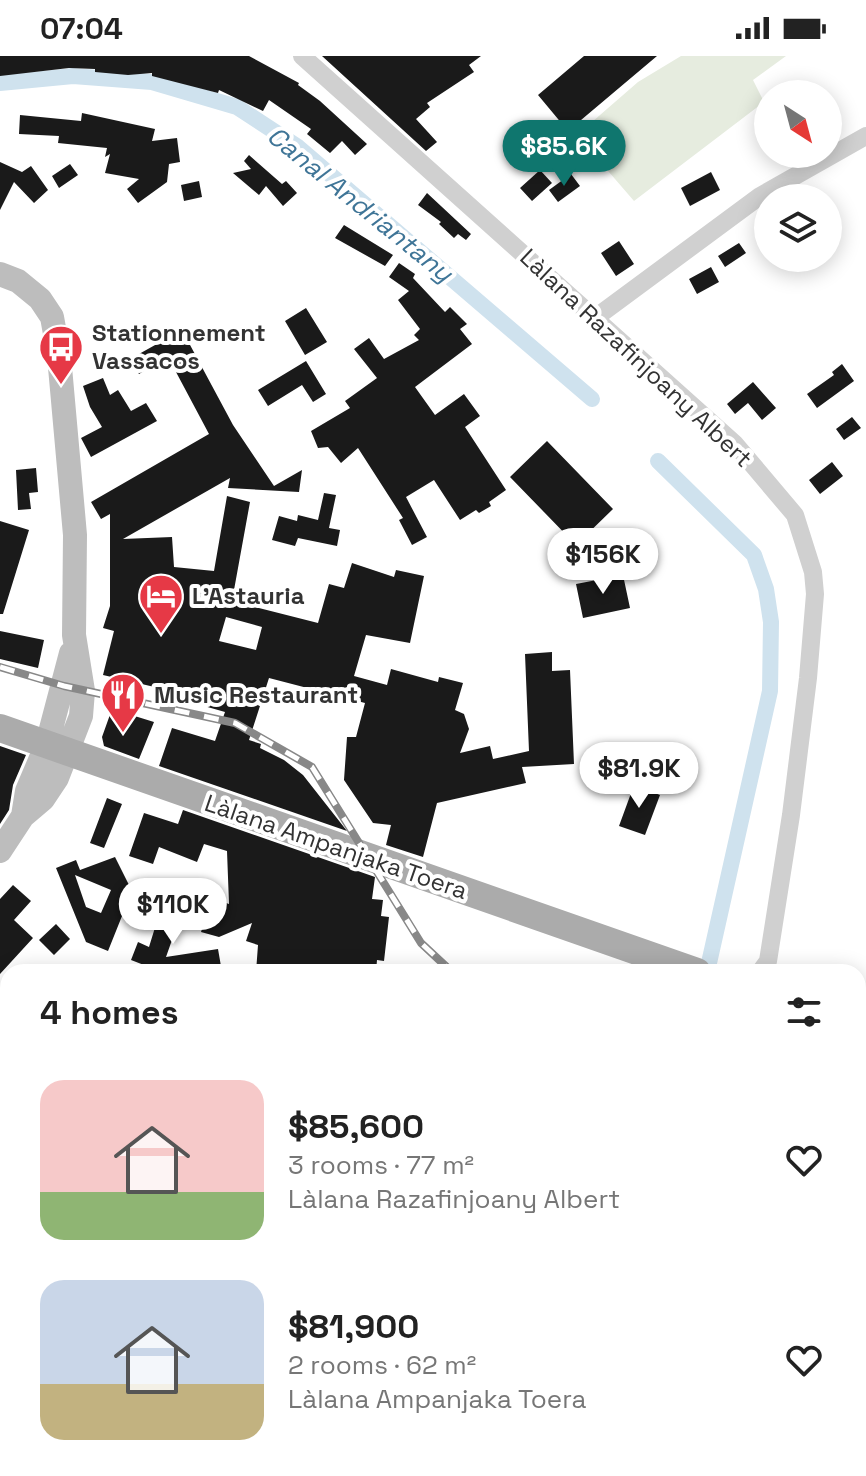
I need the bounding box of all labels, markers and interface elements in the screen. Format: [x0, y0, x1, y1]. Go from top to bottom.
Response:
text: 07:04 [40, 9, 123, 48]
north arrow [754, 80, 842, 168]
map controls [754, 80, 842, 272]
water label: Canal Andriantany [260, 119, 461, 290]
pin: $85.6K [499, 120, 629, 188]
text: $85.6K [521, 129, 607, 163]
button: layers [754, 184, 842, 272]
street label: Làlana Razafinjoany Albert [514, 242, 759, 474]
place label: Stationnement Vassacos [92, 317, 266, 376]
bus stop icon: Stationnement Vassacos [37, 323, 85, 386]
pin: $156K [547, 528, 659, 596]
text: $156K [565, 537, 641, 571]
hotel icon: L'Astauria [137, 572, 185, 635]
place label: L'Astauria [192, 580, 305, 611]
restaurant icon: Music Restaurant [99, 671, 147, 734]
place label: Music Restaurant [154, 679, 358, 710]
pin: $81.9K [574, 742, 704, 810]
text: $81.9K [597, 751, 681, 785]
street label: Làlana Ampanjaka Toera [201, 787, 472, 906]
pin: $110K [117, 878, 229, 946]
text: $110K [137, 887, 209, 921]
icon: filters [782, 990, 826, 1034]
text: 4 homes [40, 991, 178, 1034]
text: $85,600 [288, 1105, 424, 1148]
icon: home [104, 1112, 200, 1208]
icon: heart [782, 1138, 826, 1182]
text: 3 rooms · 77 m² [288, 1148, 474, 1182]
text: Làlana Razafinjoany Albert [288, 1182, 620, 1216]
text: $81,900 [288, 1305, 419, 1348]
icon: home [104, 1312, 200, 1408]
icon: heart [782, 1338, 826, 1382]
text: 2 rooms · 62 m² [288, 1348, 476, 1382]
text: Làlana Ampanjaka Toera [288, 1382, 587, 1416]

